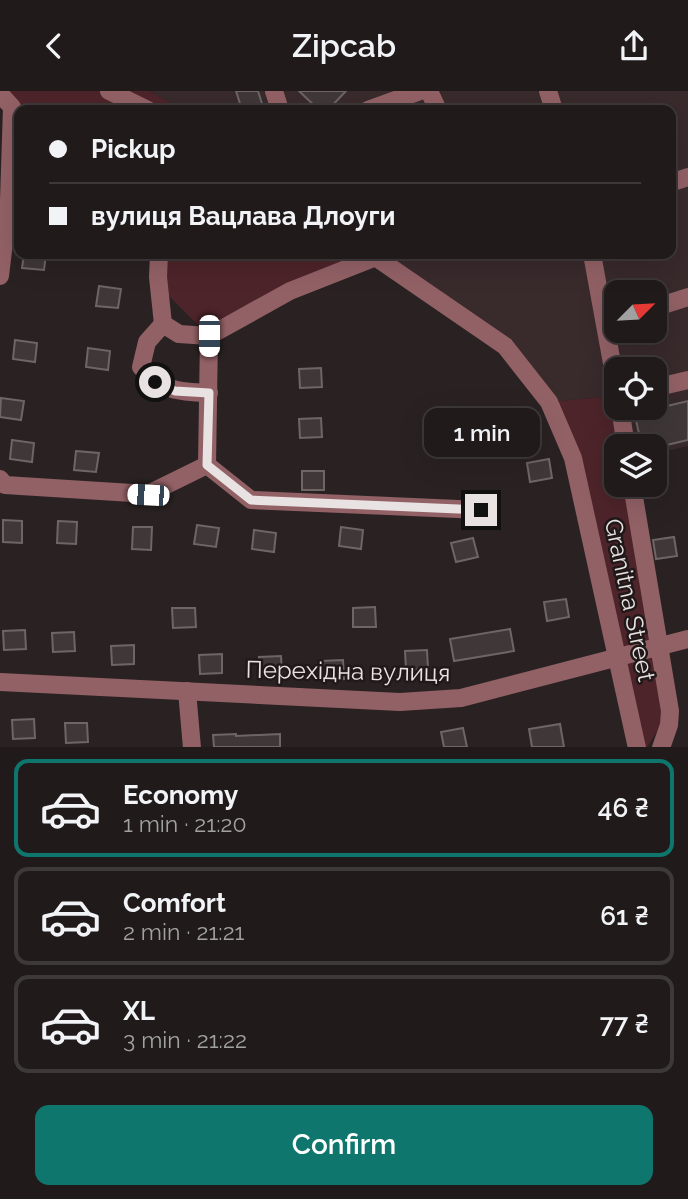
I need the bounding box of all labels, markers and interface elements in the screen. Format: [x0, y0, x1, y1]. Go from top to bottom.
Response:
icon: back [35, 27, 73, 65]
text: Zipcab [292, 27, 396, 64]
icon: share [615, 27, 653, 65]
text: Pickup [91, 134, 176, 164]
text: вулиця Вацлава Длоуги [91, 201, 396, 231]
north arrow [604, 280, 667, 343]
map controls [604, 280, 667, 497]
car [199, 315, 220, 357]
button: locate [604, 357, 667, 420]
route start [139, 366, 171, 398]
callout: 1 min [423, 409, 539, 457]
text: 1 min [453, 419, 511, 446]
button: layers [604, 434, 667, 497]
car [127, 483, 170, 507]
route end [465, 494, 497, 526]
street label: Granitna Street [599, 516, 661, 684]
street label: Перехідна вулиця [245, 655, 451, 687]
icon: car [39, 777, 102, 840]
text: Economy [123, 780, 238, 810]
text: 46 ₴ [598, 793, 649, 823]
text: 1 min · 21:20 [123, 810, 247, 837]
icon: car [39, 885, 102, 948]
text: Comfort [123, 888, 226, 918]
text: 61 ₴ [600, 901, 649, 931]
text: 2 min · 21:21 [123, 918, 244, 945]
icon: car [39, 993, 102, 1056]
text: XL [123, 996, 155, 1026]
text: 77 ₴ [600, 1009, 649, 1039]
text: 3 min · 21:22 [123, 1026, 247, 1053]
button: Confirm [35, 1105, 653, 1185]

